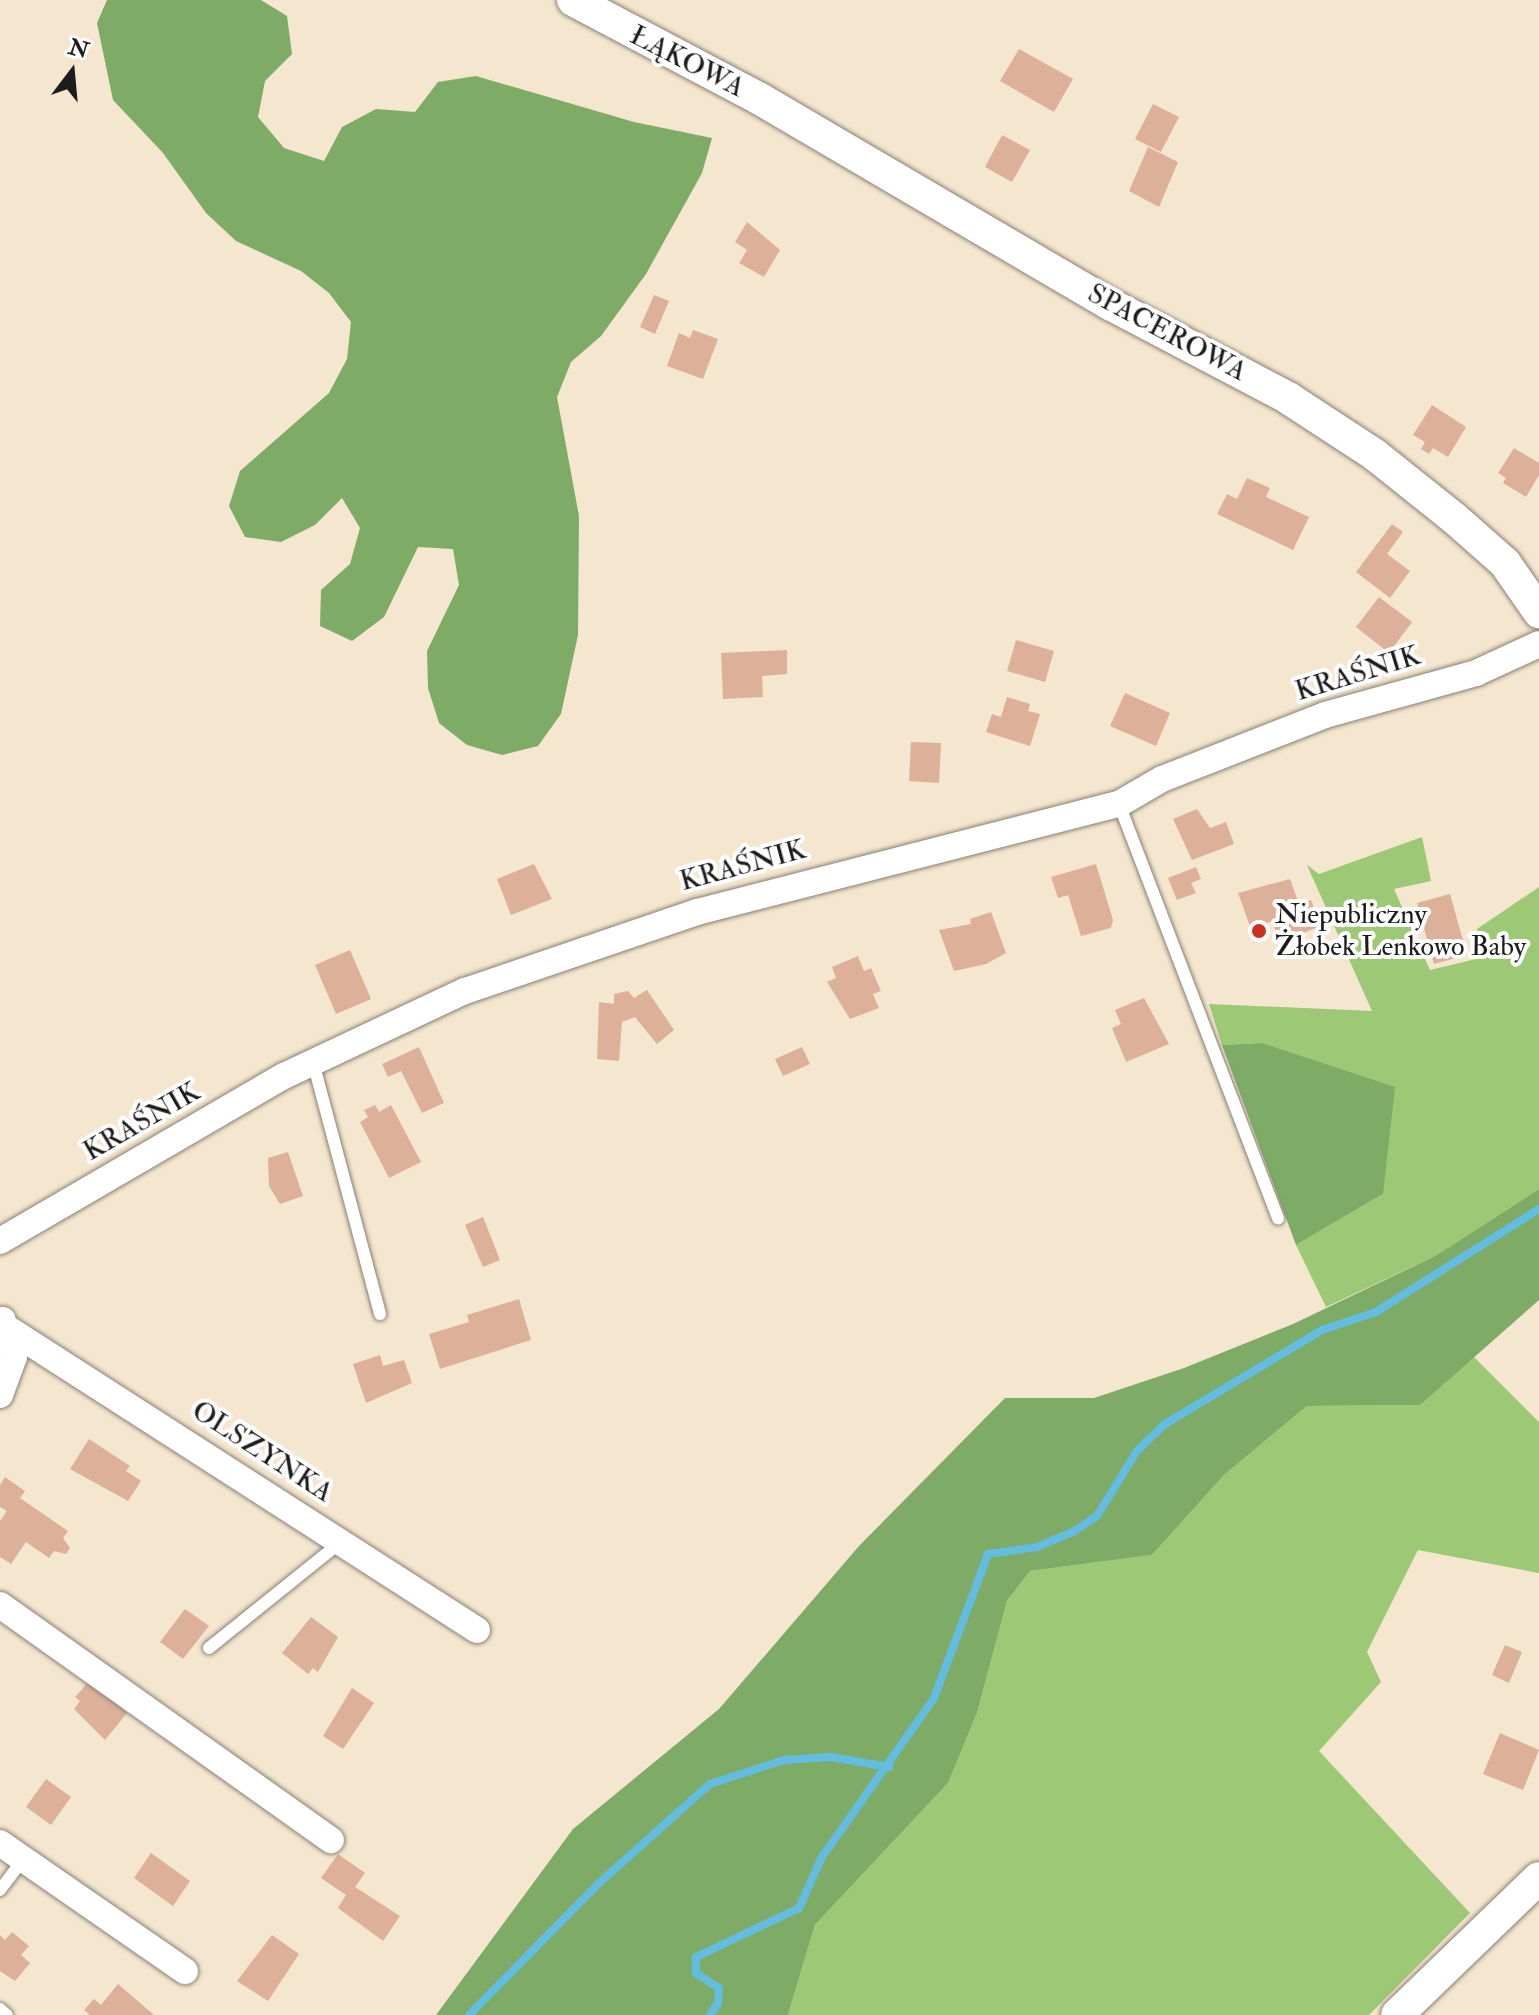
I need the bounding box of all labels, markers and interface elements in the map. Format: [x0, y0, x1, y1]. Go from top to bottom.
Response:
street label: ŁĄKOWA [624, 19, 750, 105]
north arrow [32, 32, 112, 112]
text: N [65, 33, 92, 65]
street label: SPACEROWA [1082, 277, 1252, 389]
street label: KRAŚNIK [1291, 639, 1425, 709]
street label: KRAŚNIK [676, 833, 810, 899]
place label: Niepubliczny Żłobek Lenkowo Baby [1275, 898, 1526, 964]
marker: Niepubliczny Żłobek Lenkowo Baby [1250, 922, 1268, 940]
street label: KRAŚNIK [78, 1075, 206, 1169]
street label: OLSZYNKA [185, 1394, 339, 1510]

